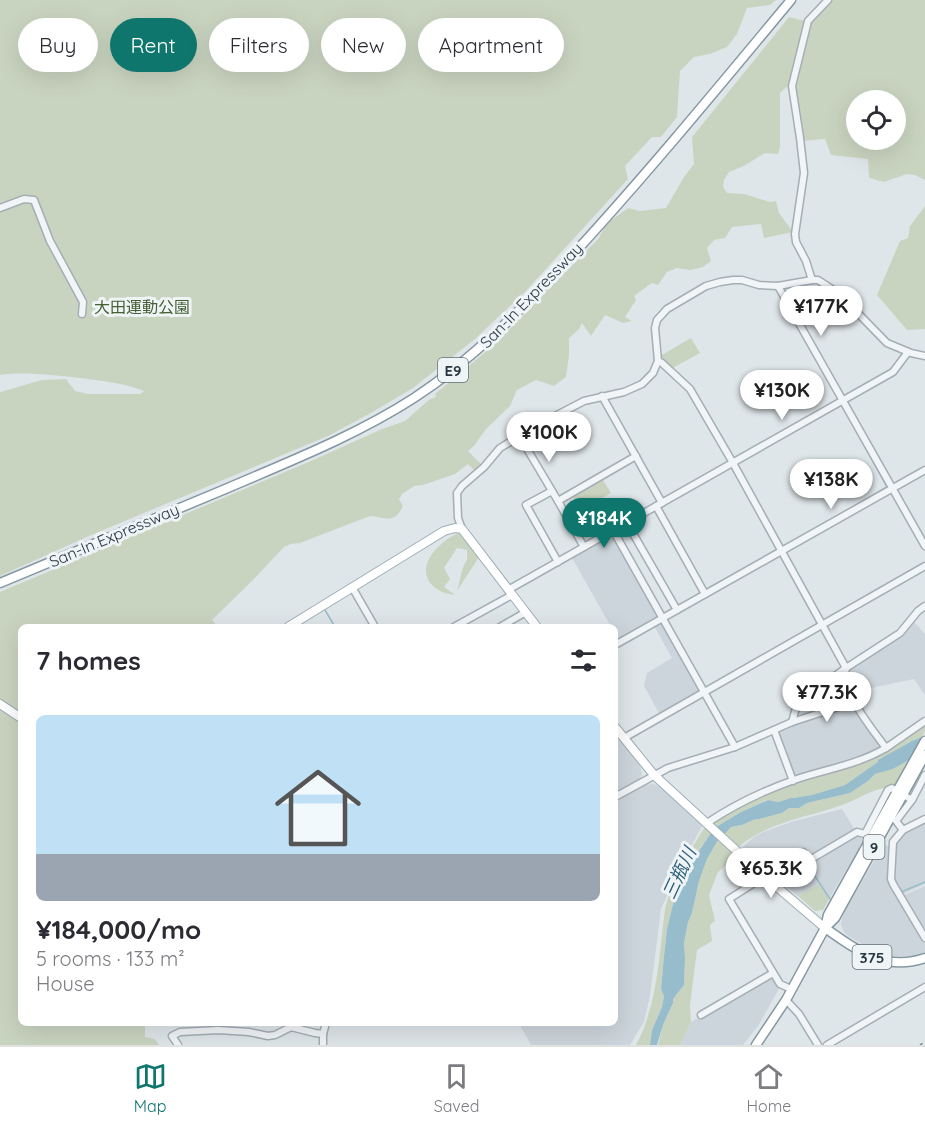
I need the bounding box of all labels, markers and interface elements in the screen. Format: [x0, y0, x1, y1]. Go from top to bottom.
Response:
chip: Buy [18, 18, 98, 72]
chip: Rent [110, 18, 197, 72]
chip: Filters [209, 18, 309, 72]
chip: New [321, 18, 406, 72]
chip: Apartment [418, 18, 564, 72]
map controls [846, 90, 906, 150]
button: locate [846, 90, 906, 150]
street label: San-In Expressway [476, 238, 586, 352]
pin: ¥177K [779, 286, 863, 337]
text: ¥177K [794, 293, 848, 318]
park label: 大田運動公園 [94, 297, 190, 317]
road number: E9 [438, 358, 468, 382]
pin: ¥130K [740, 370, 824, 421]
text: ¥130K [754, 377, 810, 402]
pin: ¥100K [507, 412, 591, 463]
text: ¥100K [520, 419, 578, 444]
pin: ¥138K [789, 459, 873, 510]
text: ¥138K [804, 466, 858, 491]
pin: ¥184K [562, 498, 646, 549]
street label: San-In Expressway [46, 499, 182, 571]
text: ¥184K [576, 505, 632, 530]
text: 7 homes [36, 644, 141, 677]
icon: filters [567, 644, 600, 677]
pin: ¥77.3K [778, 672, 876, 723]
text: ¥77.3K [796, 679, 858, 704]
icon: home [264, 754, 372, 862]
road number: 9 [864, 835, 884, 859]
water label: 三瓶川 [657, 842, 702, 902]
pin: ¥65.3K [722, 848, 820, 899]
text: ¥65.3K [740, 855, 802, 880]
text: ¥184,000/mo [36, 913, 201, 946]
road number: 375 [852, 945, 892, 969]
text: 5 rooms · 133 m² [36, 946, 185, 971]
text: House [36, 971, 95, 996]
tab: Map [134, 1060, 167, 1116]
tab: Saved [434, 1060, 479, 1116]
tab: Home [747, 1060, 791, 1116]

